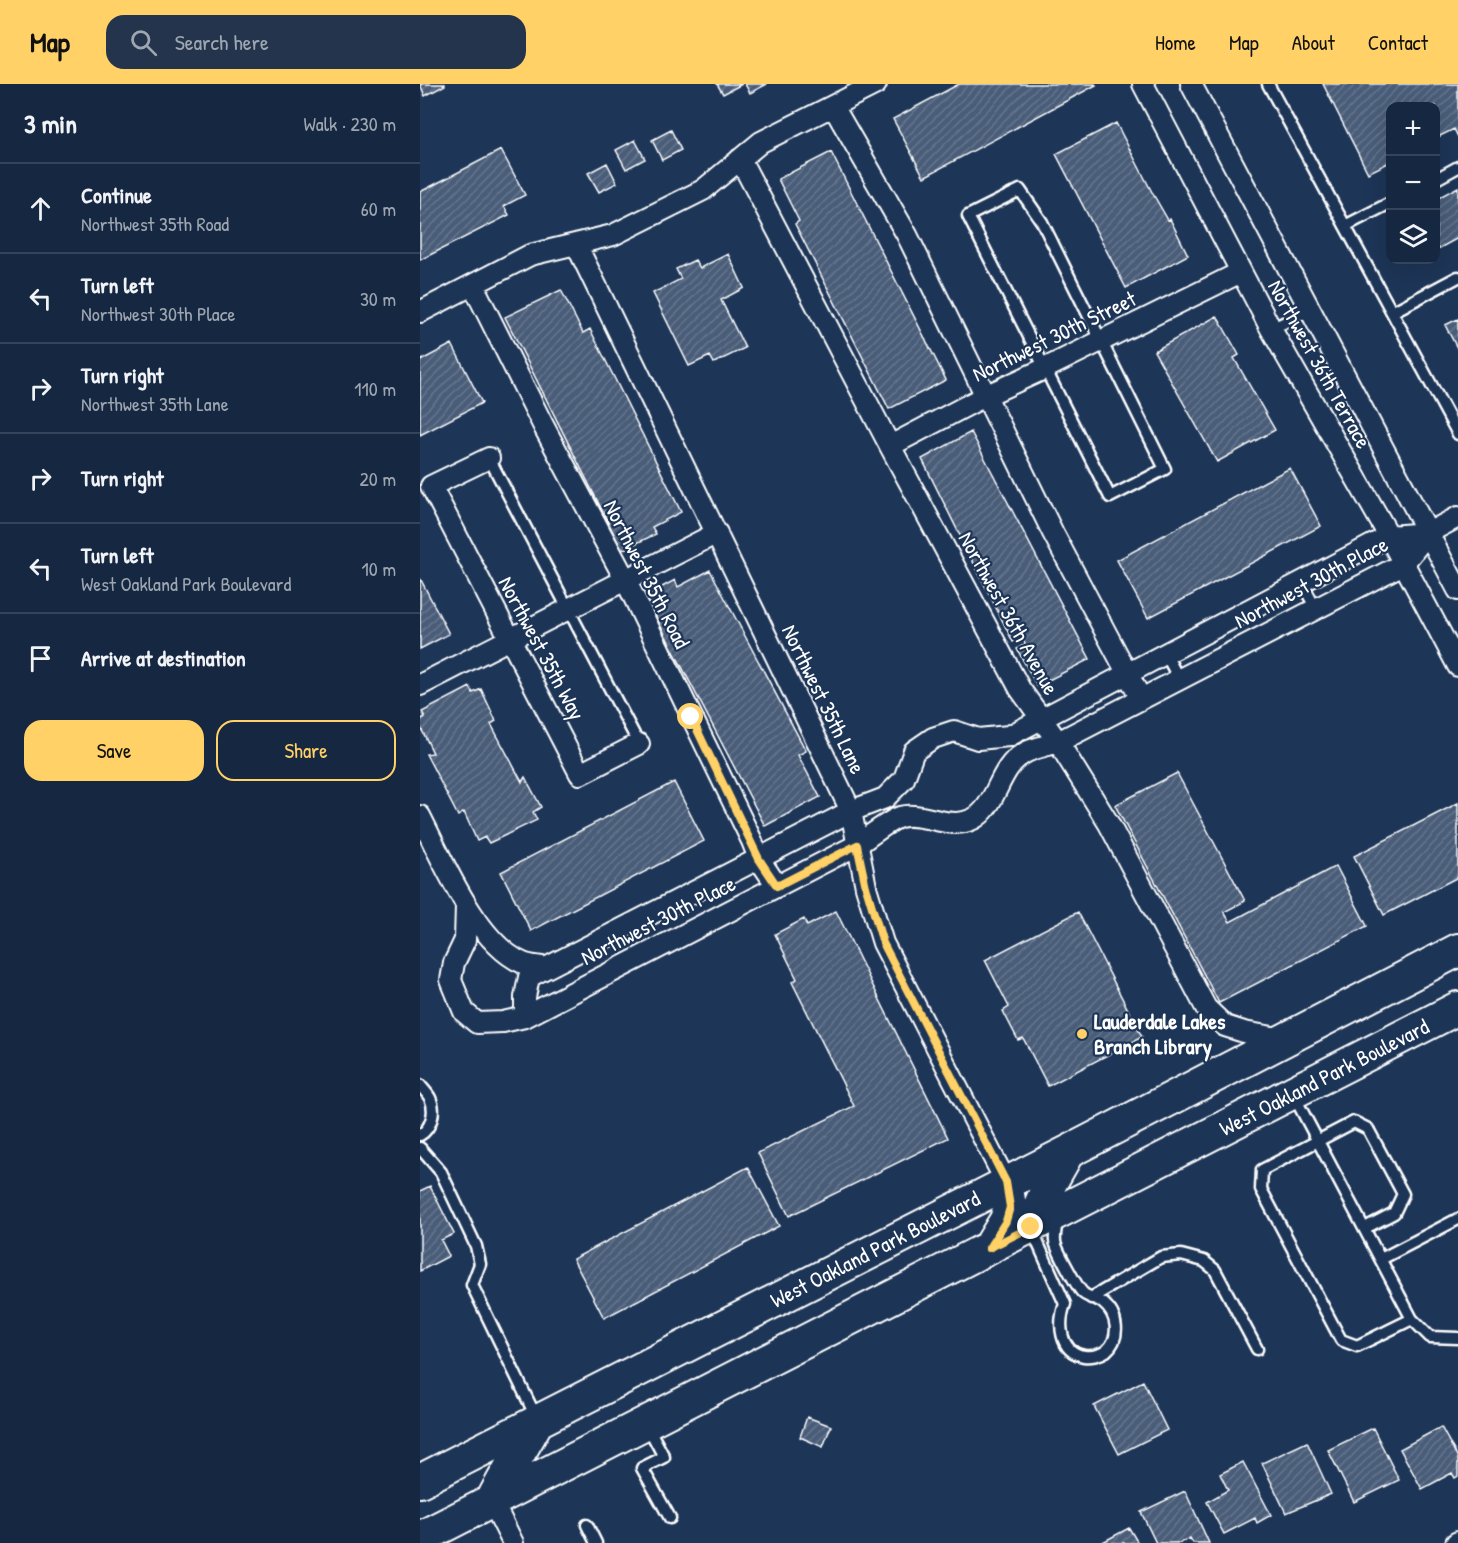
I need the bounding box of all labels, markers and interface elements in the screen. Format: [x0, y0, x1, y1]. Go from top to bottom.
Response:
search box [106, 15, 526, 69]
text: Map [30, 23, 70, 61]
icon: search [127, 26, 160, 59]
text: Search here [175, 27, 269, 57]
text: Home [1155, 28, 1196, 57]
text: Map [1229, 28, 1259, 57]
text: About [1292, 28, 1335, 57]
text: Contact [1368, 28, 1428, 57]
map controls [1386, 102, 1440, 264]
button: + [1386, 102, 1440, 156]
text: 3 min [24, 106, 77, 141]
text: Walk · 230 m [304, 110, 396, 137]
button: − [1386, 156, 1440, 210]
text: Continue [81, 180, 152, 210]
icon: ahead [24, 192, 57, 225]
text: 60 m [361, 195, 396, 222]
text: Northwest 35th Road [81, 210, 229, 237]
button: layers [1386, 210, 1440, 264]
text: Turn left [81, 270, 154, 300]
street label: Northwest 36th Terrace [1261, 274, 1379, 454]
icon: left [24, 282, 57, 315]
street label: Northwest 30th Street [967, 283, 1141, 389]
text: 30 m [360, 285, 396, 312]
text: Northwest 30th Place [81, 300, 235, 327]
text: Turn right [81, 360, 164, 390]
icon: right [24, 372, 57, 405]
text: 110 m [354, 375, 396, 402]
text: Northwest 35th Lane [81, 390, 229, 417]
icon: right [24, 462, 57, 495]
text: Turn right [81, 463, 164, 493]
text: 20 m [359, 465, 396, 492]
street label: Northwest 35th Road [597, 495, 698, 654]
street label: Northwest 36th Avenue [952, 526, 1066, 700]
street label: Northwest 30th Place [1229, 529, 1393, 635]
text: Turn left [81, 540, 154, 570]
icon: left [24, 552, 57, 585]
text: 10 m [362, 555, 396, 582]
text: West Oakland Park Boulevard [81, 570, 291, 597]
street label: Northwest 35th Way [492, 571, 592, 725]
street label: Northwest 35th Lane [775, 619, 873, 779]
icon: arrive [24, 642, 57, 675]
text: Arrive at destination [81, 643, 246, 673]
route start [677, 703, 703, 729]
button: Save [24, 720, 204, 781]
button: Share [216, 720, 396, 781]
street label: Northwest 30th Place [576, 868, 741, 972]
place label: Lauderdale Lakes Branch Library [1094, 1006, 1226, 1062]
street label: West Oakland Park Boulevard [1214, 1011, 1434, 1143]
marker: Lauderdale Lakes Branch Library [1075, 1027, 1089, 1041]
street label: West Oakland Park Boulevard [765, 1183, 985, 1315]
route end [1017, 1213, 1043, 1239]

